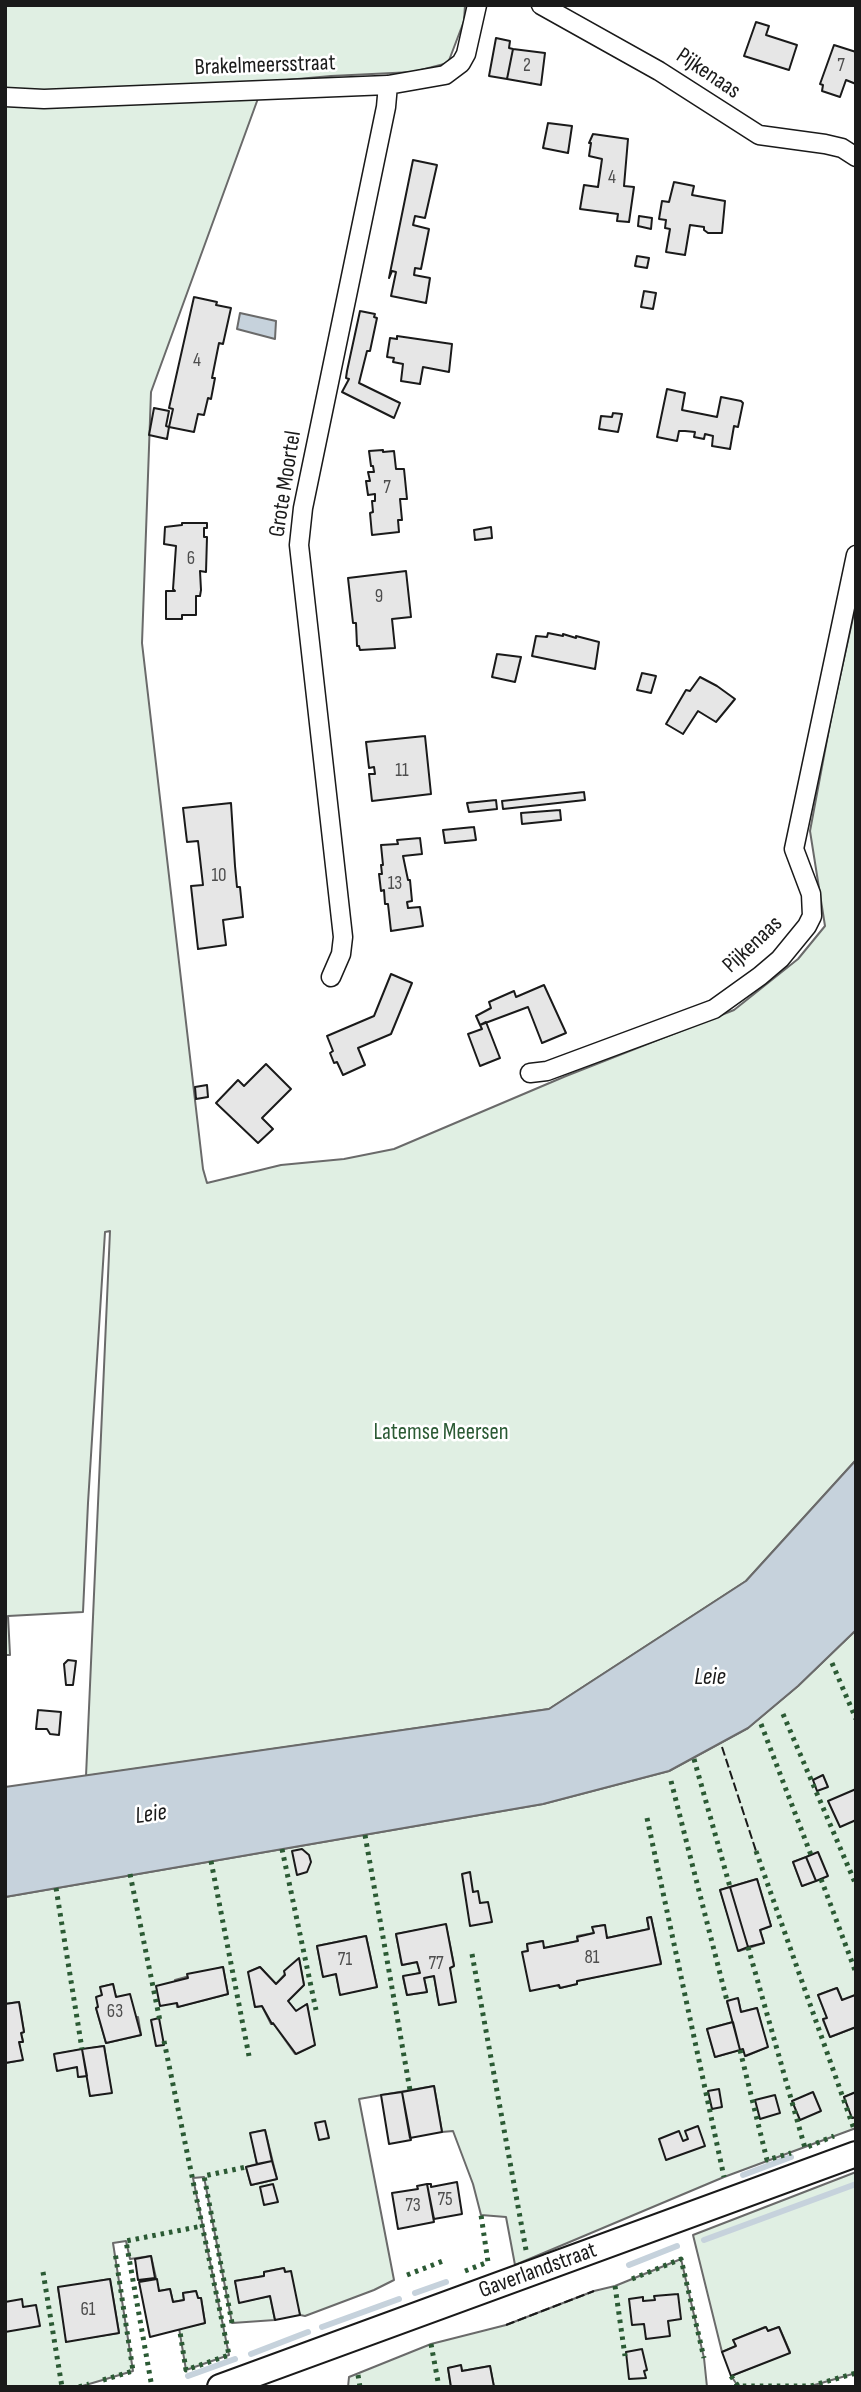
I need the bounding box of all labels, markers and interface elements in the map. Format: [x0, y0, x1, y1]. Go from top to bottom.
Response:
street label: Pijkenaas [671, 43, 745, 105]
street label: Brakelmeersstraat [194, 50, 336, 82]
house number: 2 [523, 55, 531, 77]
house number: 7 [837, 55, 845, 77]
house number: 4 [608, 167, 616, 189]
house number: 4 [193, 350, 201, 372]
street label: Grote Moortel [264, 429, 308, 539]
house number: 7 [383, 477, 391, 499]
house number: 6 [187, 548, 195, 570]
house number: 9 [375, 586, 383, 608]
house number: 11 [395, 760, 409, 782]
house number: 10 [211, 865, 227, 887]
house number: 13 [388, 873, 402, 895]
street label: Pijkenaas [717, 910, 789, 980]
park label: Latemse Meersen [373, 1419, 509, 1447]
water label: Leie [694, 1664, 726, 1692]
water label: Leie [133, 1799, 169, 1831]
house number: 81 [585, 1947, 599, 1969]
house number: 71 [338, 1949, 352, 1971]
house number: 77 [428, 1953, 444, 1975]
house number: 63 [107, 2001, 123, 2023]
house number: 75 [437, 2189, 453, 2211]
house number: 73 [405, 2195, 421, 2217]
street label: Gaverlandstraat [475, 2237, 601, 2305]
house number: 61 [81, 2299, 95, 2321]

